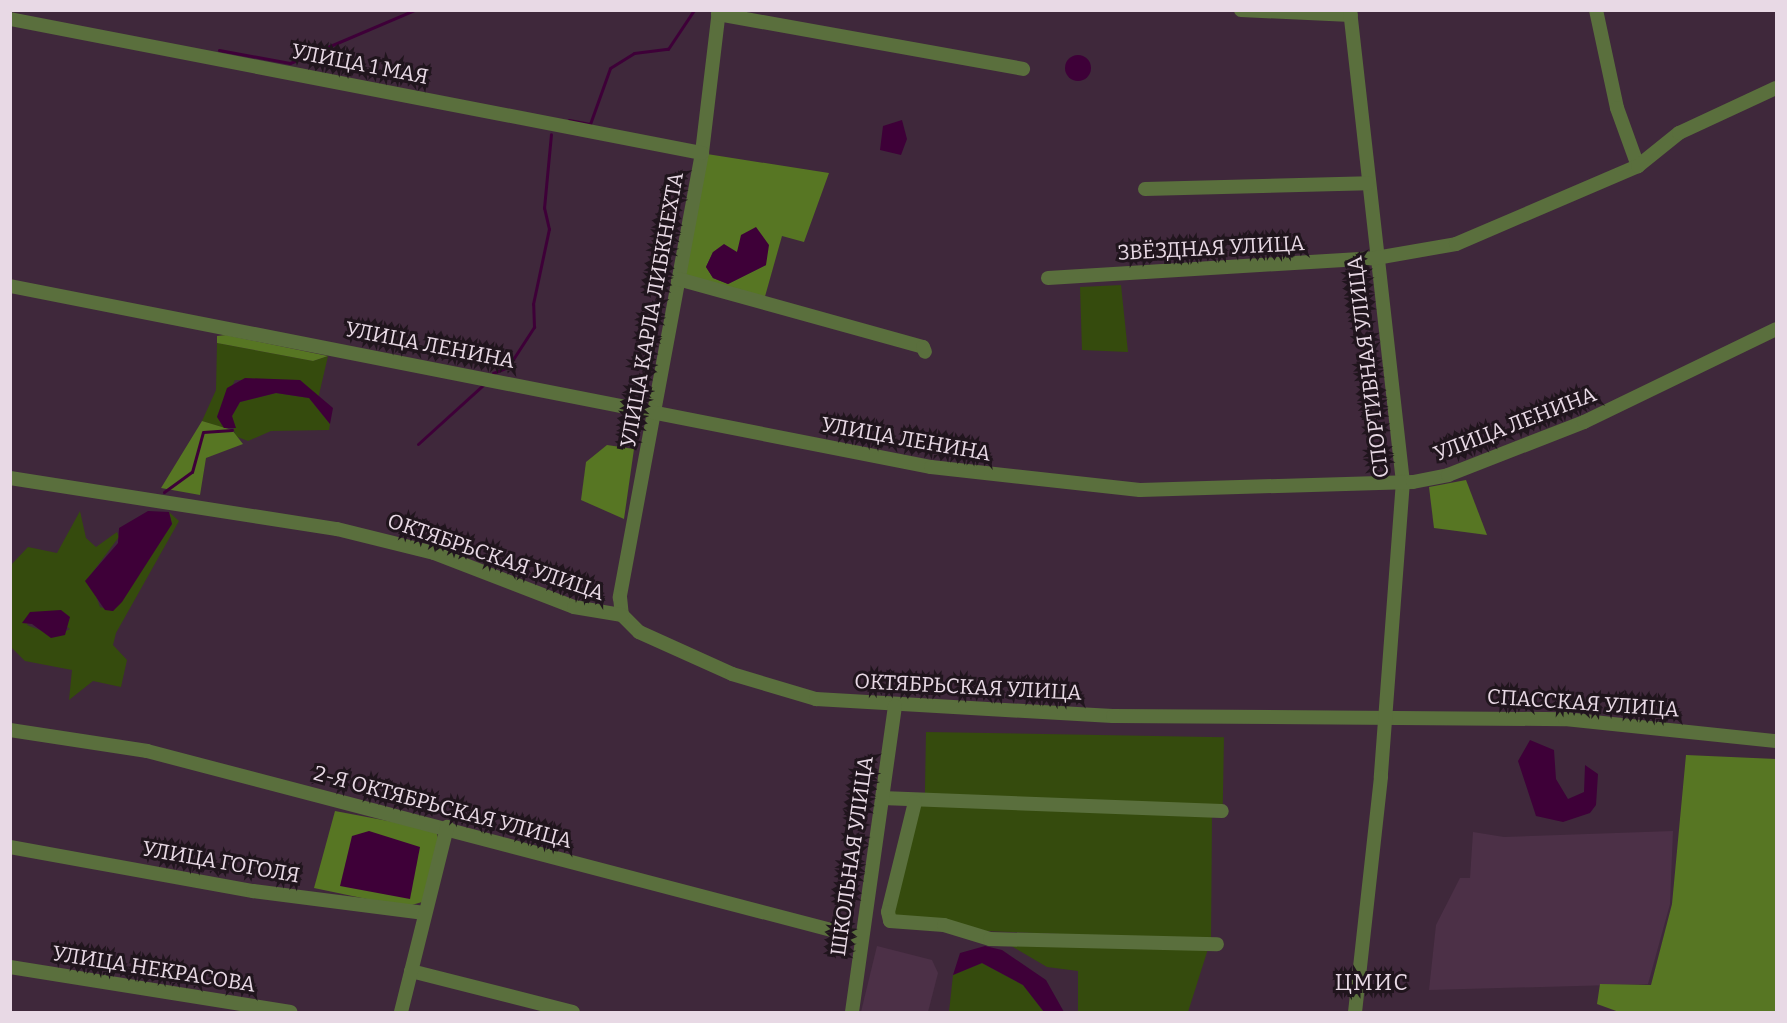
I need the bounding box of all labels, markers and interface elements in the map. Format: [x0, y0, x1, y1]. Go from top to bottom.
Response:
street label: УЛИЦА 1 МАЯ [290, 38, 430, 90]
street label: УЛИЦА КАРЛА ЛИБКНЕХТА [615, 170, 689, 450]
street label: ЗВЁЗДНАЯ УЛИЦА [1117, 231, 1305, 265]
street label: СПОРТИВНАЯ УЛИЦА [1342, 255, 1394, 479]
street label: УЛИЦА ЛЕНИНА [343, 316, 517, 374]
street label: УЛИЦА ЛЕНИНА [1430, 381, 1600, 467]
street label: УЛИЦА ЛЕНИНА [819, 412, 993, 466]
street label: ОКТЯБРЬСКАЯ УЛИЦА [384, 508, 608, 606]
street label: ОКТЯБРЬСКАЯ УЛИЦА [854, 668, 1082, 706]
street label: СПАССКАЯ УЛИЦА [1486, 684, 1680, 722]
street label: ШКОЛЬНАЯ УЛИЦА [826, 755, 878, 957]
street label: 2-Я ОКТЯБРЬСКАЯ УЛИЦА [311, 760, 575, 854]
street label: УЛИЦА ГОГОЛЯ [140, 836, 302, 888]
street label: УЛИЦА НЕКРАСОВА [51, 941, 257, 997]
district label: ЦМИС [1335, 970, 1409, 996]

